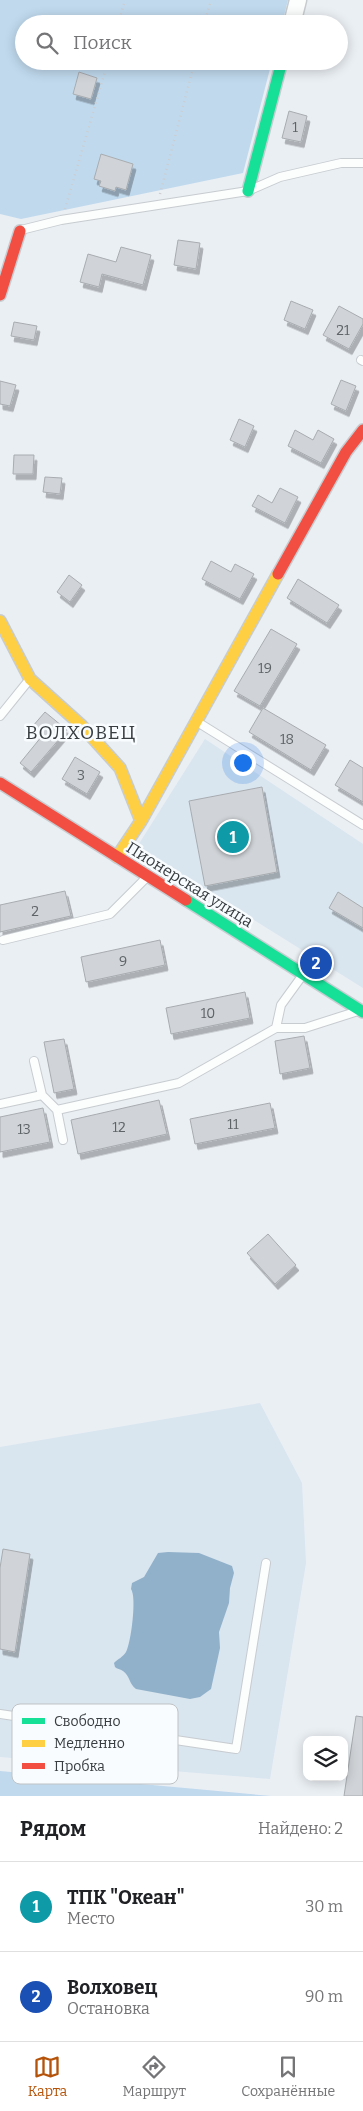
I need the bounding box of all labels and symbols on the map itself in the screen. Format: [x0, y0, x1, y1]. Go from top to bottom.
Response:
house number: 1 [292, 119, 298, 136]
house number: 21 [336, 322, 350, 339]
house number: 19 [258, 660, 272, 677]
district label: ВОЛХОВЕЦ [26, 721, 136, 744]
house number: 18 [280, 731, 294, 748]
your location [230, 750, 256, 776]
house number: 3 [77, 767, 85, 784]
pin: 1 [217, 818, 249, 856]
street label: Пионерская улица [123, 838, 257, 931]
house number: 2 [31, 903, 39, 920]
pin: 2 [300, 944, 332, 982]
house number: 9 [119, 953, 127, 970]
house number: 10 [201, 1005, 215, 1022]
house number: 11 [227, 1116, 239, 1133]
house number: 12 [112, 1119, 126, 1136]
house number: 13 [17, 1121, 31, 1138]
legend [12, 1704, 178, 1784]
text: Свободно [54, 1713, 120, 1730]
text: Медленно [54, 1735, 125, 1752]
text: Пробка [54, 1758, 105, 1775]

